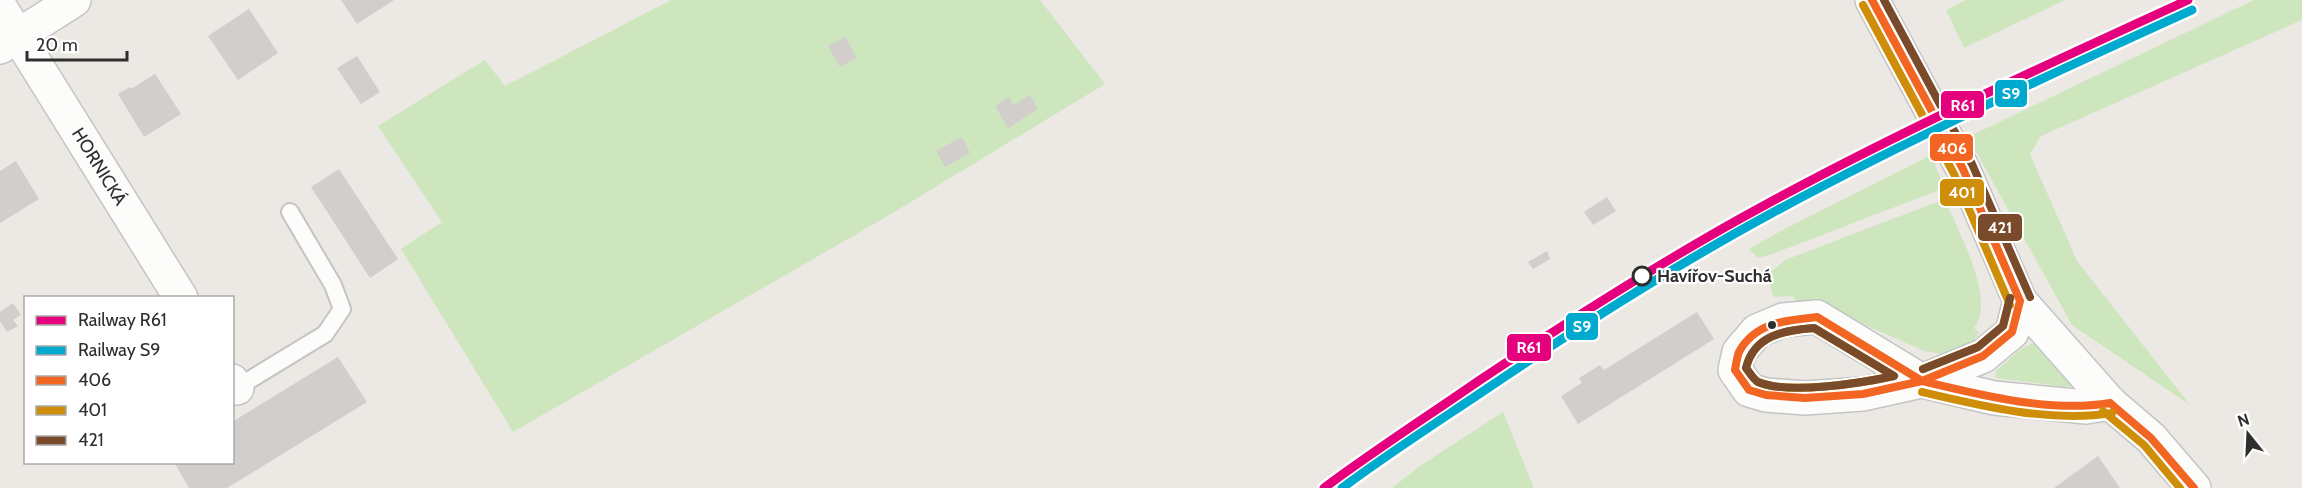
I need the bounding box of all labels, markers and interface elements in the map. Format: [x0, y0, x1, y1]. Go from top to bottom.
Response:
scale bar [27, 24, 128, 62]
text: 20 m [36, 34, 78, 56]
line badge: S9 [1994, 79, 2028, 108]
text: S9 [2002, 84, 2020, 103]
line badge: R61 [1940, 90, 1985, 119]
text: R61 [1951, 96, 1975, 115]
street label: HORNICKÁ [67, 124, 132, 209]
line badge: 406 [1929, 133, 1974, 162]
text: 406 [1937, 139, 1967, 158]
line badge: 401 [1939, 178, 1985, 207]
text: 401 [1948, 183, 1976, 202]
line badge: 421 [1977, 213, 2023, 242]
text: 421 [1988, 218, 2012, 237]
place label: Havířov-Suchá [1657, 265, 1772, 287]
marker: Havířov-Suchá [1632, 266, 1652, 286]
legend [24, 296, 234, 464]
text: Railway R61 [78, 309, 167, 331]
line badge: S9 [1565, 312, 1599, 341]
text: S9 [1573, 317, 1591, 336]
unlabelled marker [1766, 319, 1778, 331]
line badge: R61 [1506, 333, 1552, 362]
text: R61 [1517, 338, 1541, 357]
text: Railway S9 [78, 339, 161, 361]
text: 406 [78, 369, 111, 391]
text: 401 [78, 399, 107, 421]
north arrow [2218, 404, 2278, 464]
text: N [2235, 409, 2252, 431]
text: 421 [78, 429, 104, 451]

